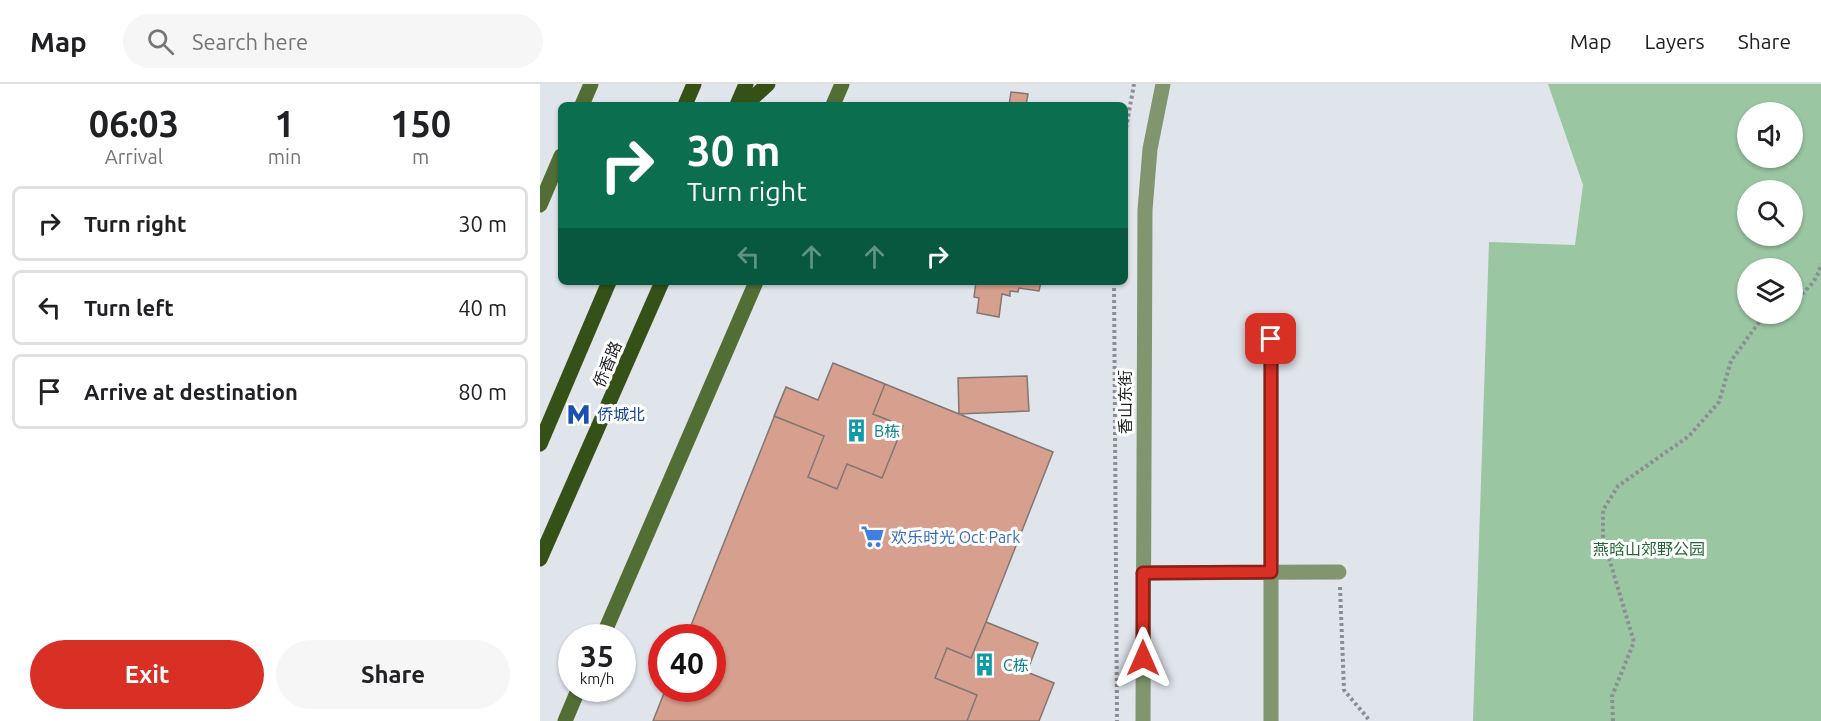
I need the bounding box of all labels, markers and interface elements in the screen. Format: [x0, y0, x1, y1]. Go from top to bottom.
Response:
search box [123, 14, 543, 68]
icon: search [144, 25, 177, 58]
text: Map [30, 26, 87, 57]
text: Search here [192, 29, 308, 54]
text: Map [1570, 29, 1611, 53]
text: Layers [1644, 29, 1705, 53]
text: Share [1738, 29, 1791, 53]
map controls [1737, 102, 1803, 324]
button: sound [1737, 102, 1803, 168]
text: 06:03 [89, 103, 179, 144]
text: 1 [274, 103, 295, 144]
text: 150 [390, 103, 451, 144]
icon: right [588, 126, 666, 204]
text: 30 m [687, 127, 781, 174]
text: Arrival [105, 145, 163, 168]
text: min [268, 145, 301, 168]
text: m [412, 145, 429, 168]
text: Turn right [687, 176, 807, 206]
button: search [1737, 180, 1803, 246]
icon: right [33, 207, 66, 240]
text: Turn right [84, 211, 186, 236]
text: 30 m [458, 211, 507, 236]
icon: left [732, 240, 765, 273]
icon: ahead [795, 240, 828, 273]
icon: ahead [858, 240, 891, 273]
icon: right [921, 240, 954, 273]
button: layers [1737, 258, 1803, 324]
icon: left [33, 291, 66, 324]
text: Turn left [84, 295, 174, 320]
text: 40 m [458, 295, 507, 320]
pin [1245, 313, 1296, 364]
icon: arrive [1254, 322, 1287, 355]
street label: 侨香路 [589, 338, 625, 390]
street label: 香山东街 [1116, 370, 1134, 434]
icon: arrive [33, 375, 66, 408]
text: Arrive at destination [84, 379, 298, 404]
text: 80 m [458, 379, 507, 404]
metro station icon: 侨城北 [566, 401, 592, 427]
place label: 侨城北 [597, 405, 645, 423]
building icon: B栋 [843, 418, 869, 444]
place label: B栋 [874, 422, 900, 440]
supermarket icon: 欢乐时光 Oct Park [860, 524, 886, 550]
place label: 欢乐时光 Oct Park [891, 528, 1020, 546]
park label: 燕晗山郊野公园 [1593, 540, 1705, 558]
speed limit sign: 40 [648, 624, 726, 702]
position arrow [1111, 626, 1175, 690]
text: 35 [580, 639, 614, 673]
button: Exit [30, 640, 264, 709]
button: Share [276, 640, 510, 709]
building icon: C栋 [972, 652, 998, 678]
place label: C栋 [1003, 656, 1029, 674]
text: km/h [580, 670, 614, 687]

